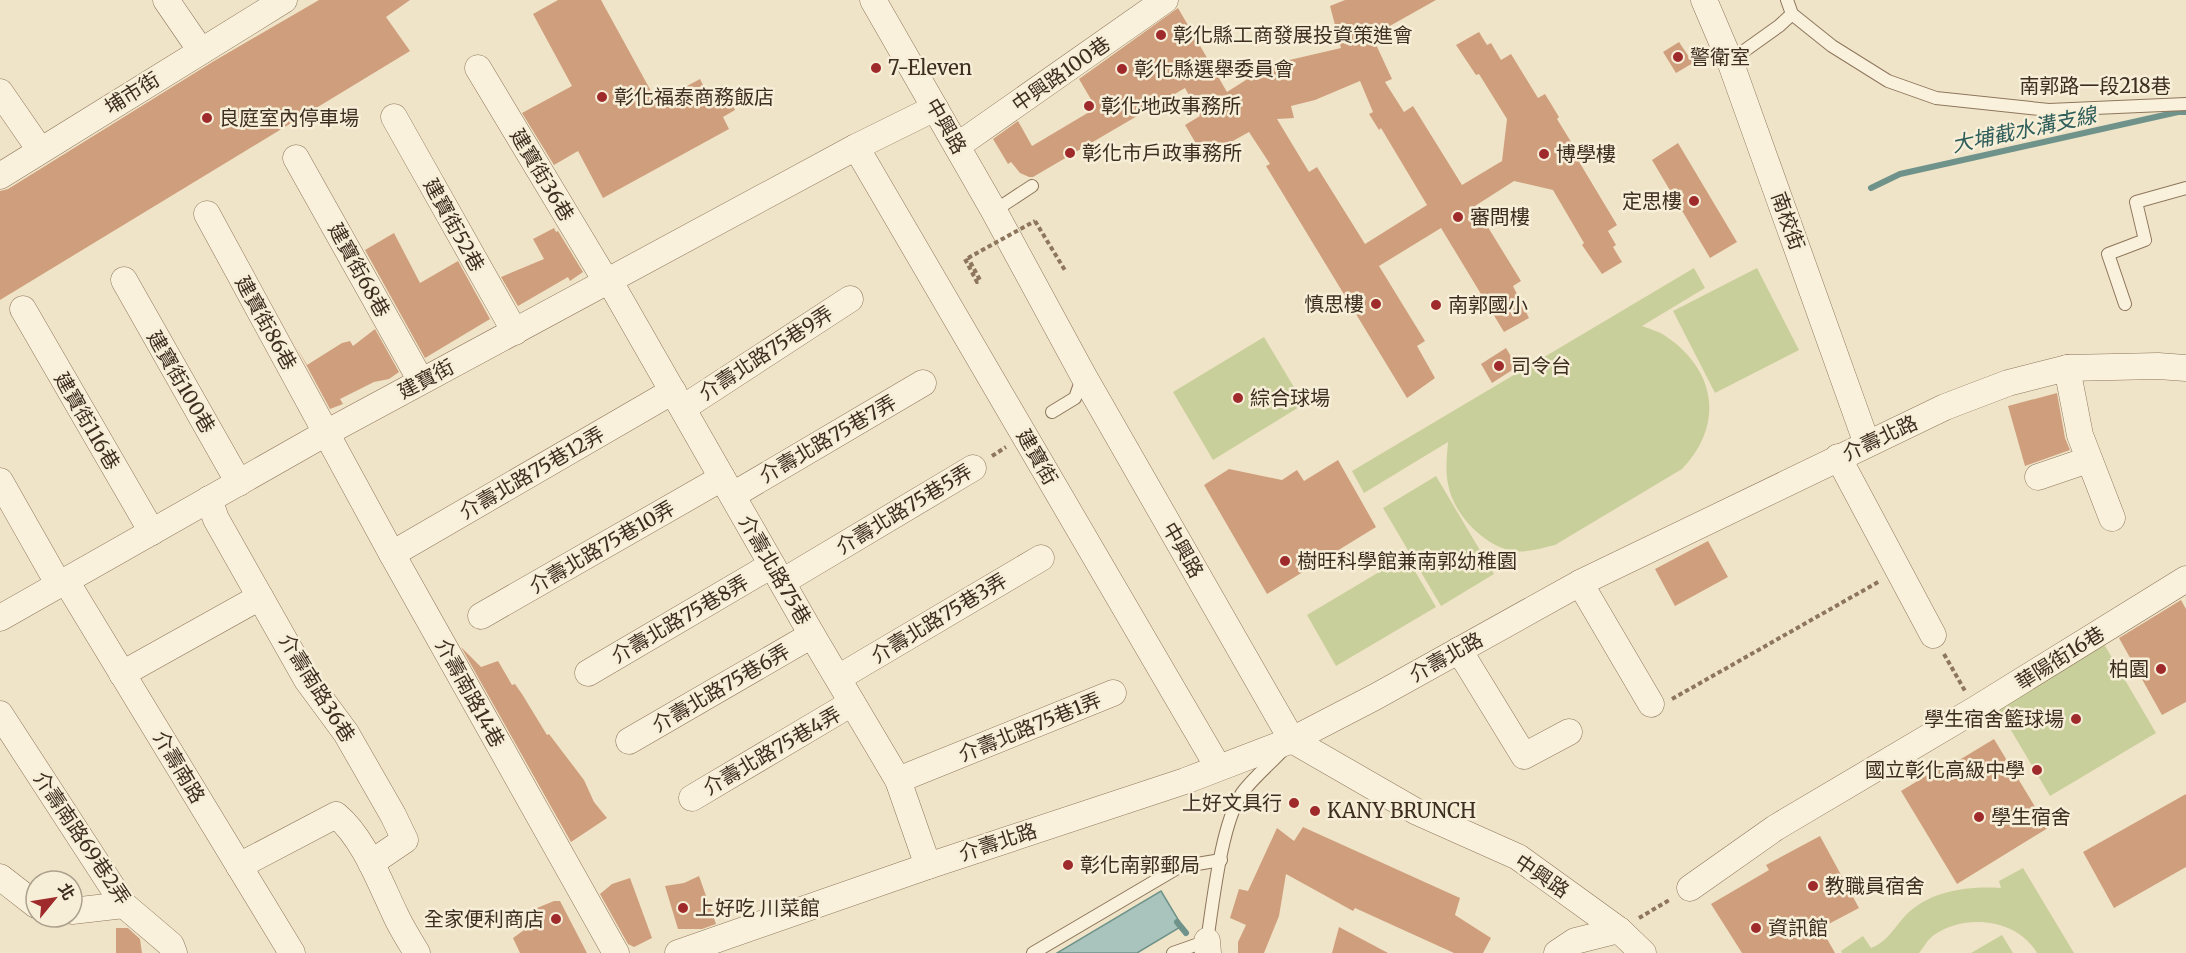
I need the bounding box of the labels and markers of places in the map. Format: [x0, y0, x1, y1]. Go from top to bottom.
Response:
place label: 彰化縣工商發展投資策進會 [1173, 22, 1413, 47]
marker: 彰化縣工商發展投資策進會 [1154, 28, 1168, 42]
place label: 警衛室 [1690, 44, 1750, 69]
marker: 警衛室 [1671, 50, 1685, 64]
place label: 7-Eleven [888, 55, 972, 80]
place label: 彰化縣選舉委員會 [1134, 56, 1294, 81]
marker: 7-Eleven [869, 61, 883, 75]
marker: 彰化縣選舉委員會 [1115, 62, 1129, 76]
place label: 彰化福泰商務飯店 [614, 84, 774, 109]
marker: 彰化福泰商務飯店 [595, 90, 609, 104]
place label: 彰化地政事務所 [1101, 93, 1241, 118]
marker: 彰化地政事務所 [1082, 99, 1096, 113]
place label: 良庭室內停車場 [219, 105, 359, 130]
marker: 良庭室內停車場 [200, 111, 214, 125]
place label: 彰化市戶政事務所 [1082, 140, 1242, 165]
place label: 博學樓 [1556, 141, 1616, 166]
marker: 彰化市戶政事務所 [1063, 146, 1077, 160]
marker: 博學樓 [1537, 147, 1551, 161]
place label: 定思樓 [1622, 188, 1682, 213]
marker: 定思樓 [1687, 194, 1701, 208]
place label: 審問樓 [1470, 204, 1530, 229]
marker: 審問樓 [1451, 210, 1465, 224]
place label: 慎思樓 [1304, 291, 1364, 316]
place label: 南郭國小 [1448, 292, 1528, 317]
marker: 慎思樓 [1369, 297, 1383, 311]
marker: 南郭國小 [1429, 298, 1443, 312]
place label: 司令台 [1511, 353, 1571, 378]
marker: 司令台 [1492, 359, 1506, 373]
place label: 綜合球場 [1250, 385, 1330, 410]
marker: 綜合球場 [1231, 391, 1245, 405]
place label: 樹旺科學館兼南郭幼稚園 [1297, 548, 1517, 573]
marker: 樹旺科學館兼南郭幼稚園 [1278, 554, 1292, 568]
place label: 柏園 [2109, 656, 2149, 681]
marker: 柏園 [2154, 662, 2168, 676]
place label: 學生宿舍籃球場 [1924, 706, 2064, 731]
marker: 學生宿舍籃球場 [2069, 712, 2083, 726]
place label: 國立彰化高級中學 [1865, 757, 2025, 782]
marker: 國立彰化高級中學 [2030, 763, 2044, 777]
place label: 上好文具行 [1182, 790, 1282, 815]
marker: 上好文具行 [1287, 796, 1301, 810]
place label: KANY BRUNCH [1327, 798, 1476, 823]
marker: KANY BRUNCH [1308, 804, 1322, 818]
place label: 學生宿舍 [1991, 804, 2071, 829]
marker: 學生宿舍 [1972, 810, 1986, 824]
place label: 彰化南郭郵局 [1080, 852, 1200, 877]
marker: 彰化南郭郵局 [1061, 858, 1075, 872]
place label: 教職員宿舍 [1825, 873, 1925, 898]
marker: 教職員宿舍 [1806, 879, 1820, 893]
place label: 上好吃 川菜館 [695, 895, 820, 920]
marker: 上好吃 川菜館 [676, 901, 690, 915]
place label: 全家便利商店 [424, 906, 544, 931]
marker: 全家便利商店 [549, 912, 563, 926]
place label: 資訊館 [1768, 915, 1828, 940]
marker: 資訊館 [1749, 921, 1763, 935]

